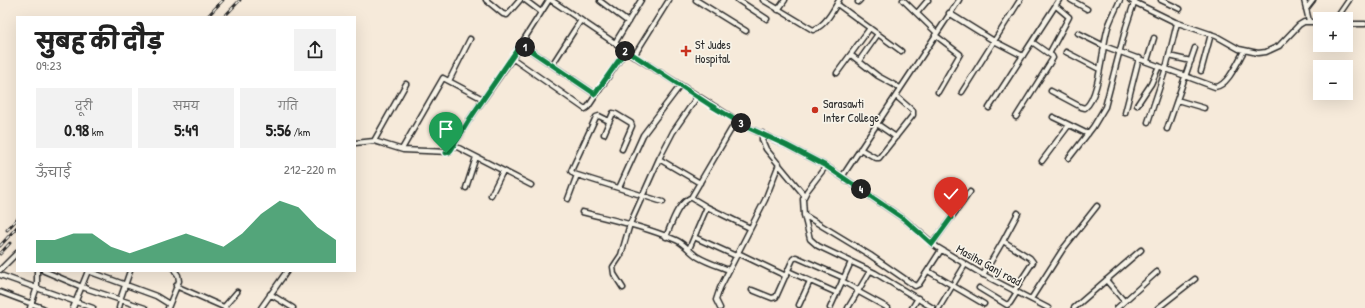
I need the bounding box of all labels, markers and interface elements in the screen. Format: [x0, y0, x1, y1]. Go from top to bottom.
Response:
map controls [1313, 12, 1353, 100]
button: + [1313, 12, 1353, 52]
text: सुबह की दौड़ [36, 26, 162, 56]
button: share [294, 29, 336, 71]
place label: St Judes Hospital [695, 36, 731, 67]
pin: 1 [515, 37, 535, 57]
text: 1 [523, 40, 527, 54]
pin: 2 [615, 41, 635, 61]
text: 2 [622, 44, 628, 58]
marker: St Judes Hospital [680, 45, 692, 57]
text: 09:23 [36, 56, 62, 74]
button: − [1313, 60, 1353, 100]
place label: Sarasawti Inter College [823, 95, 879, 126]
text: दूरी [75, 99, 93, 113]
text: समय [173, 99, 199, 113]
text: गति [278, 99, 298, 113]
marker: Sarasawti Inter College [810, 105, 820, 115]
pin [429, 112, 463, 153]
pin: 3 [731, 113, 751, 133]
text: 3 [739, 116, 743, 130]
text: 0.98 [64, 118, 89, 141]
text: 5:49 [174, 118, 198, 141]
text: 5:56 [266, 118, 291, 141]
icon: arrive [435, 118, 457, 140]
text: km [89, 125, 104, 139]
text: /km [291, 125, 310, 139]
text: 212–220 m [284, 160, 336, 178]
text: ऊँचाई [36, 163, 71, 181]
pin [934, 177, 968, 218]
pin: 4 [851, 179, 871, 199]
text: 4 [859, 182, 863, 196]
icon: check [940, 183, 962, 205]
street label: Masiha Ganj road [953, 240, 1025, 290]

